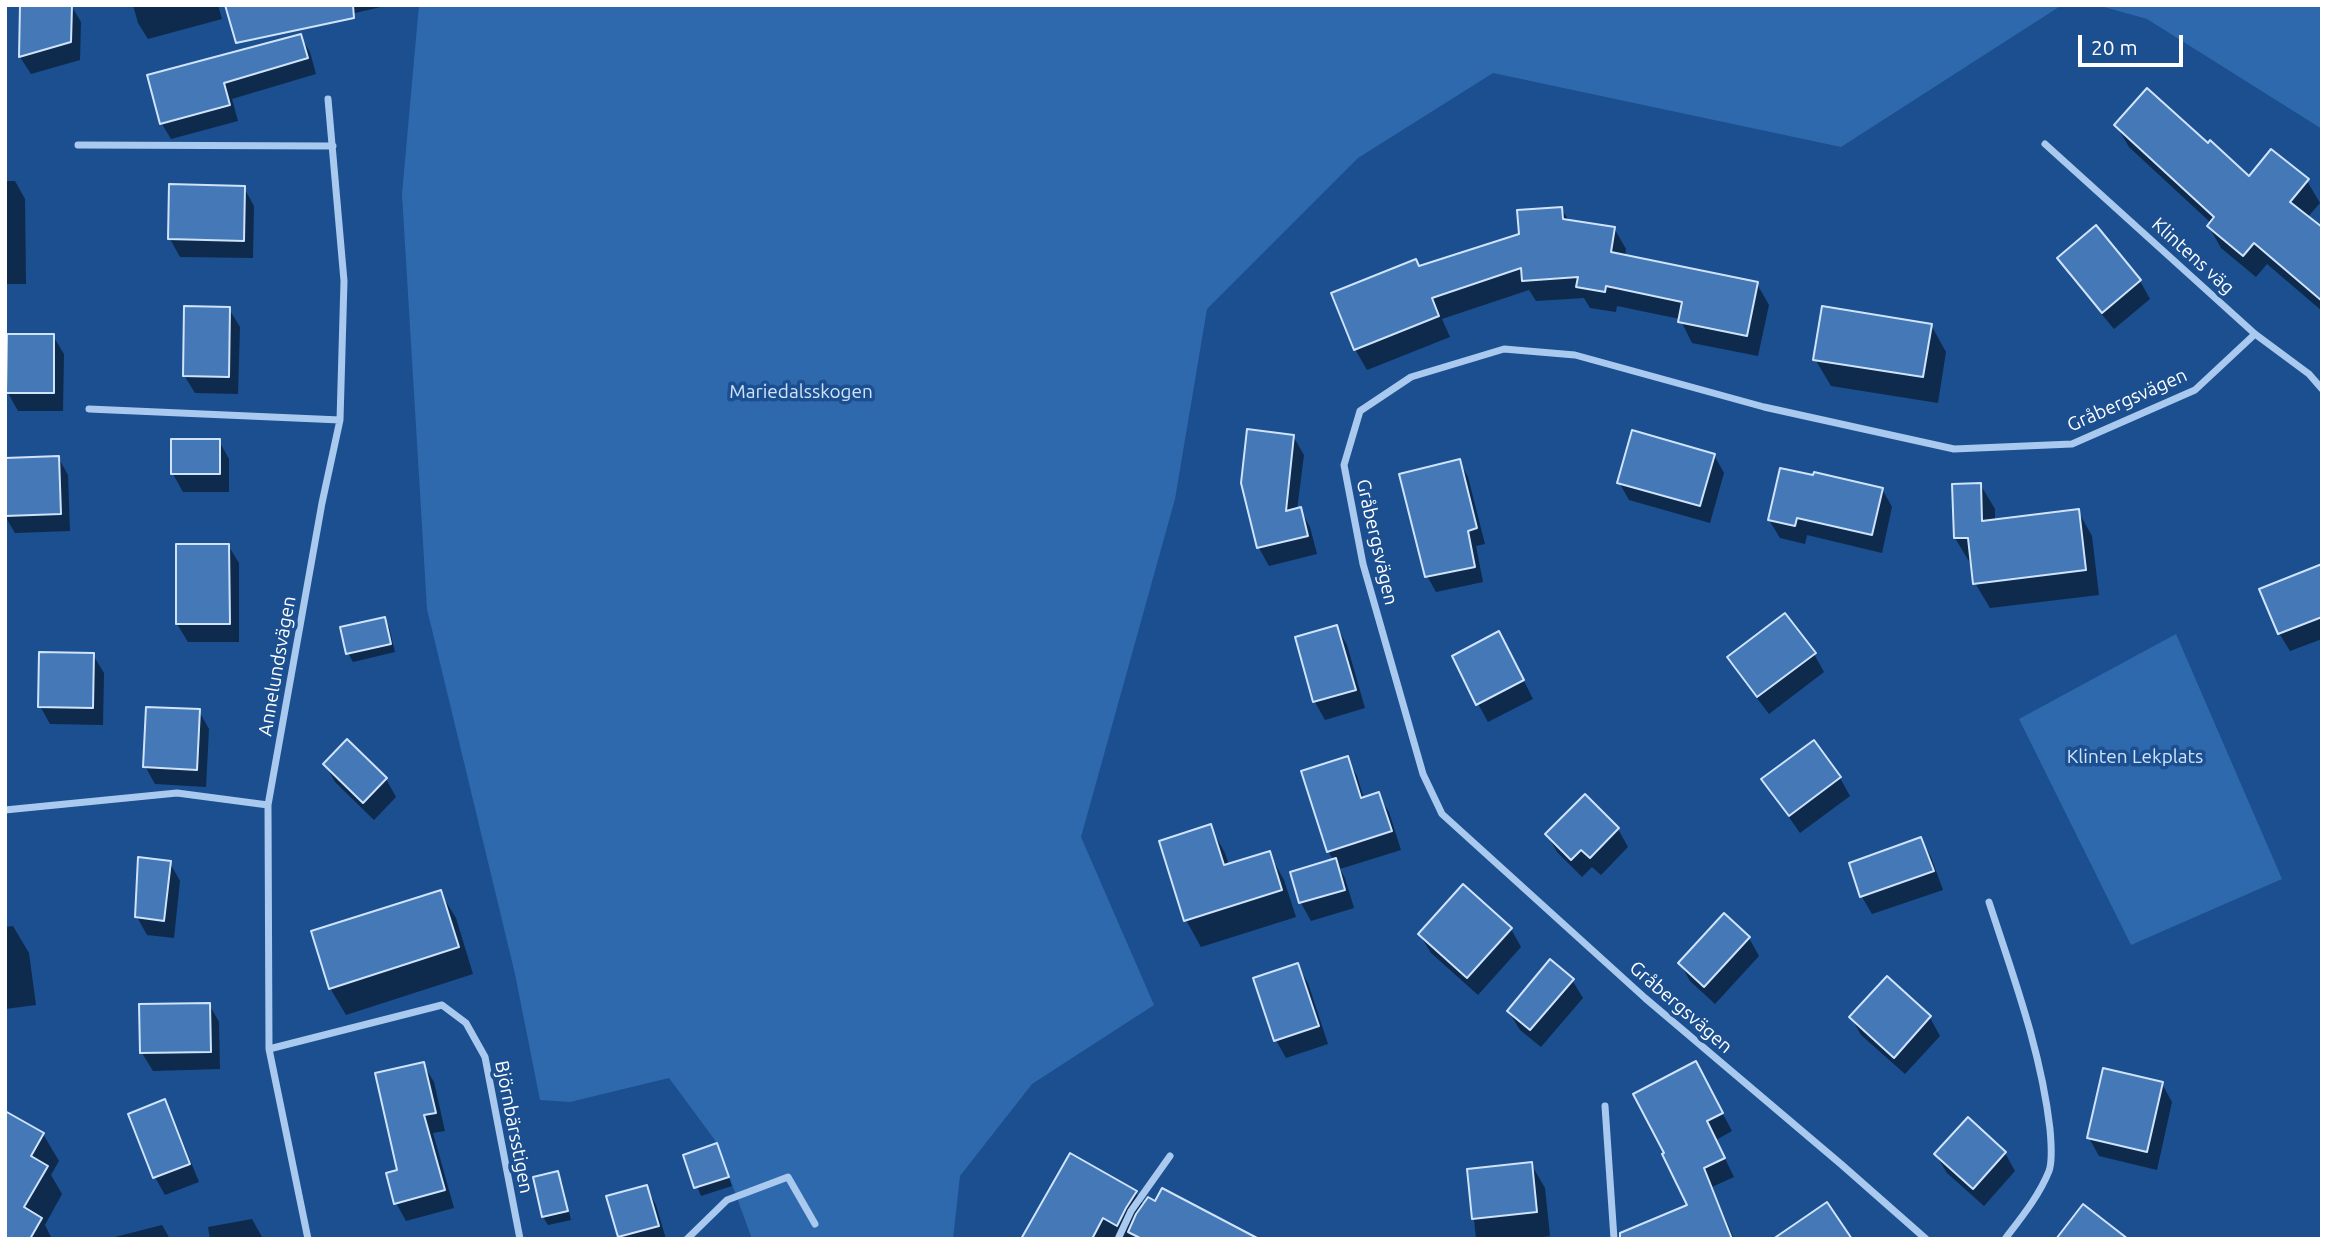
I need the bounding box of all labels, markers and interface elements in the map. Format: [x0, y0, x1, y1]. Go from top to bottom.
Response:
scale bar [2082, 21, 2187, 65]
text: 20 m [2091, 35, 2138, 59]
street label: Klintens väg [2147, 213, 2239, 299]
street label: Gråbergsvägen [2064, 363, 2190, 437]
park label: Mariedalsskogen [729, 381, 873, 403]
street label: Gråbergsvägen [1351, 477, 1403, 607]
street label: Annelundsvägen [253, 594, 301, 738]
park label: Klinten Lekplats [2067, 746, 2203, 768]
street label: Gråbergsvägen [1625, 956, 1737, 1058]
street label: Björnbärsstigen [490, 1059, 538, 1195]

